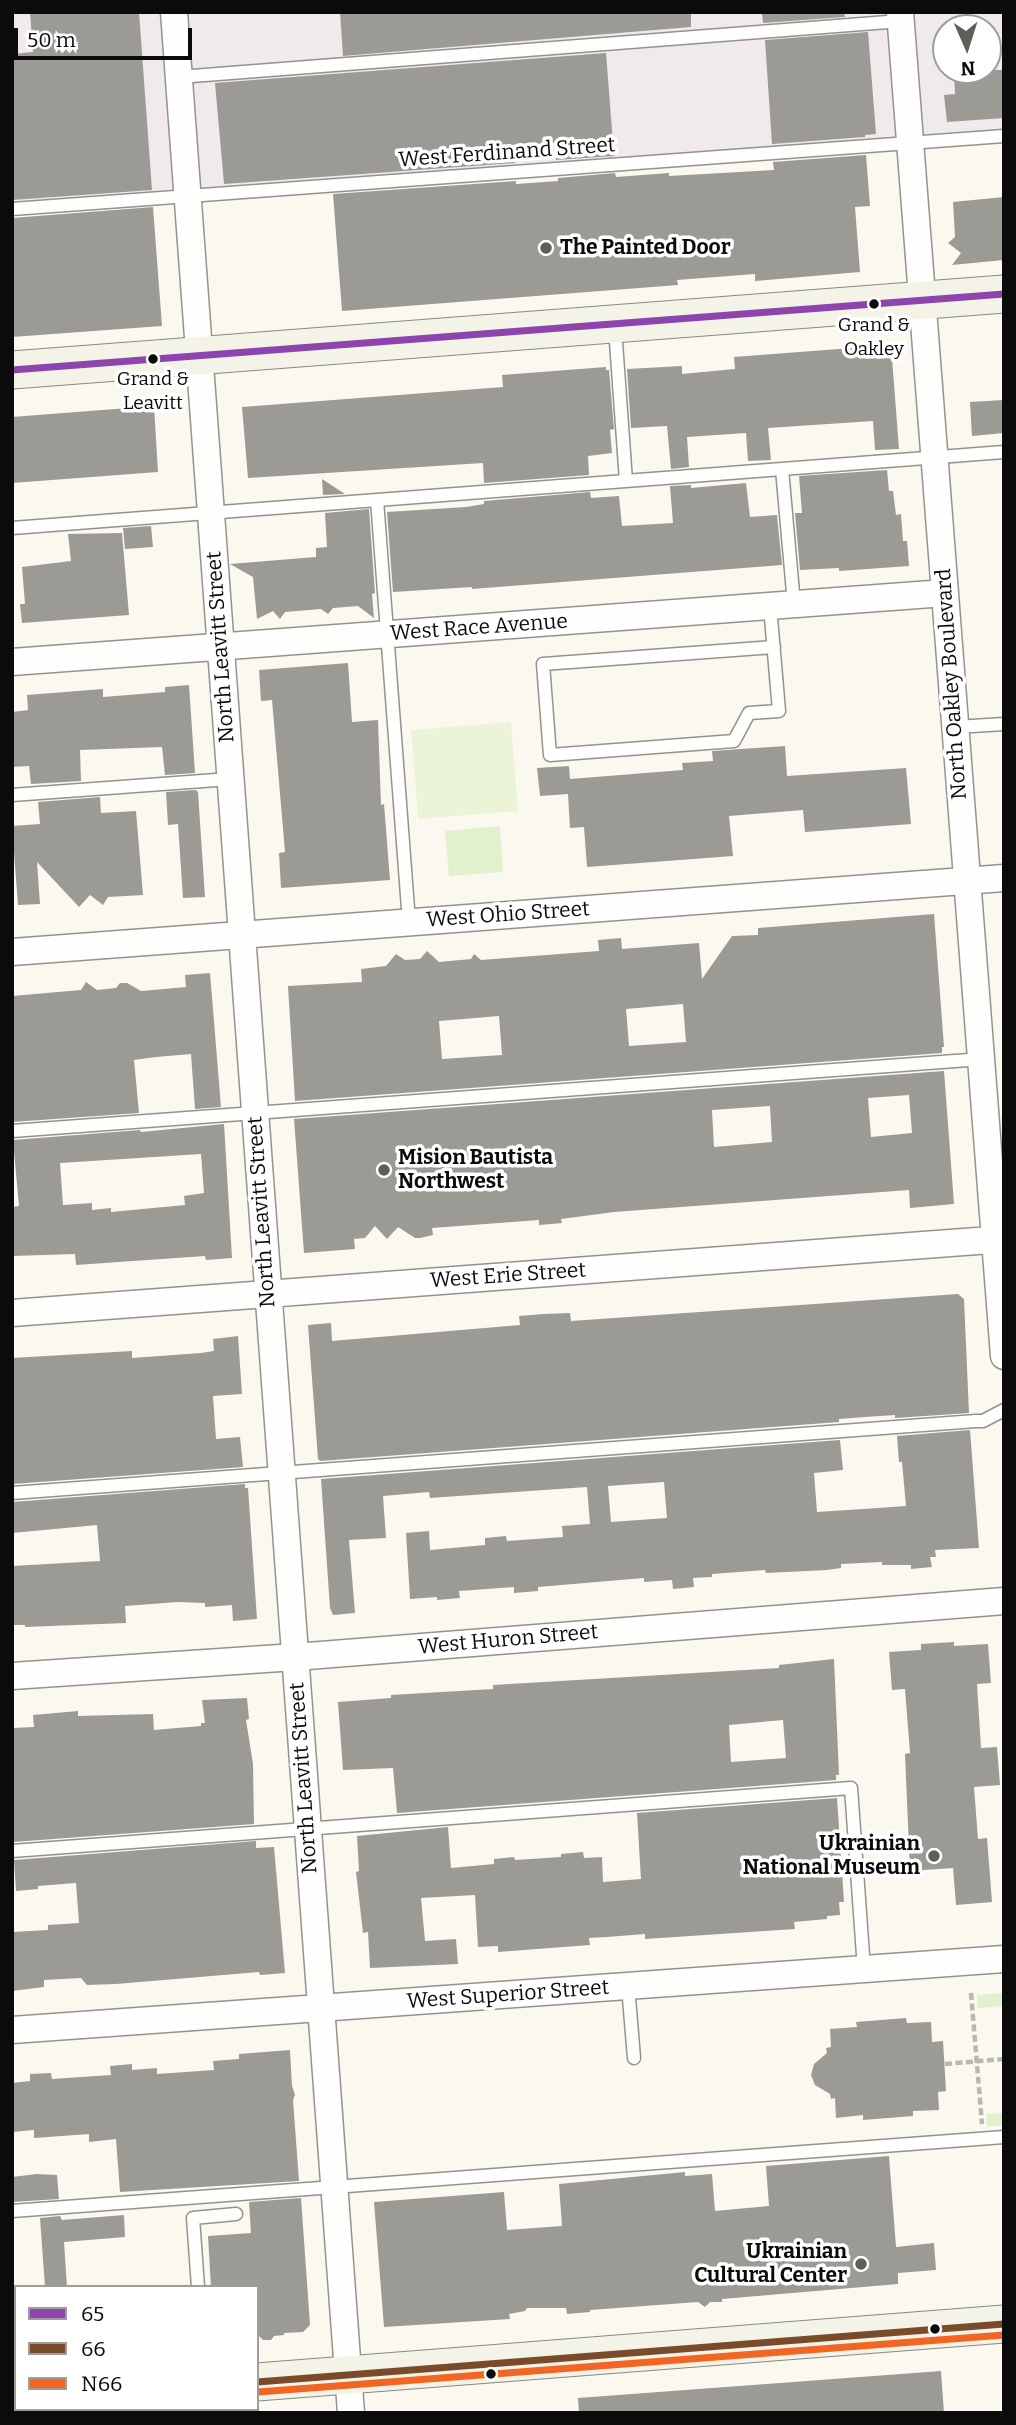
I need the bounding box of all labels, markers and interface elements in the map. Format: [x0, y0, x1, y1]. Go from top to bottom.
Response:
scale bar [18, 14, 196, 58]
north arrow [932, 14, 1002, 84]
text: 50 m [27, 27, 76, 53]
text: N [960, 57, 976, 80]
street label: West Ferdinand Street [398, 133, 616, 173]
place label: The Painted Door [560, 235, 731, 261]
marker: The Painted Door [538, 240, 554, 256]
marker: Grand & Oakley [867, 297, 881, 311]
place label: Grand & Oakley [838, 315, 910, 359]
marker: Grand & Leavitt [146, 352, 160, 366]
place label: Grand & Leavitt [117, 369, 189, 413]
street label: North Leavitt Street [202, 550, 240, 744]
street label: North Oakley Boulevard [931, 567, 973, 801]
street label: West Race Avenue [389, 609, 569, 647]
street label: West Ohio Street [425, 897, 591, 933]
street label: North Leavitt Street [243, 1115, 281, 1309]
place label: Mision Bautista Northwest [398, 1145, 553, 1195]
marker: Mision Bautista Northwest [376, 1162, 392, 1178]
street label: West Erie Street [429, 1258, 587, 1294]
street label: West Huron Street [417, 1620, 599, 1660]
street label: North Leavitt Street [285, 1681, 323, 1875]
place label: Ukrainian National Museum [743, 1831, 920, 1881]
marker: Ukrainian National Museum [926, 1848, 942, 1864]
street label: West Superior Street [406, 1975, 610, 2015]
place label: Ukrainian Cultural Center [694, 2239, 847, 2289]
marker: Ukrainian Cultural Center [853, 2256, 869, 2272]
legend [14, 2285, 259, 2411]
text: 65 [81, 2301, 104, 2327]
unlabelled marker [928, 2322, 942, 2336]
text: 66 [81, 2336, 106, 2362]
unlabelled marker [484, 2367, 498, 2381]
text: N66 [81, 2371, 122, 2397]

